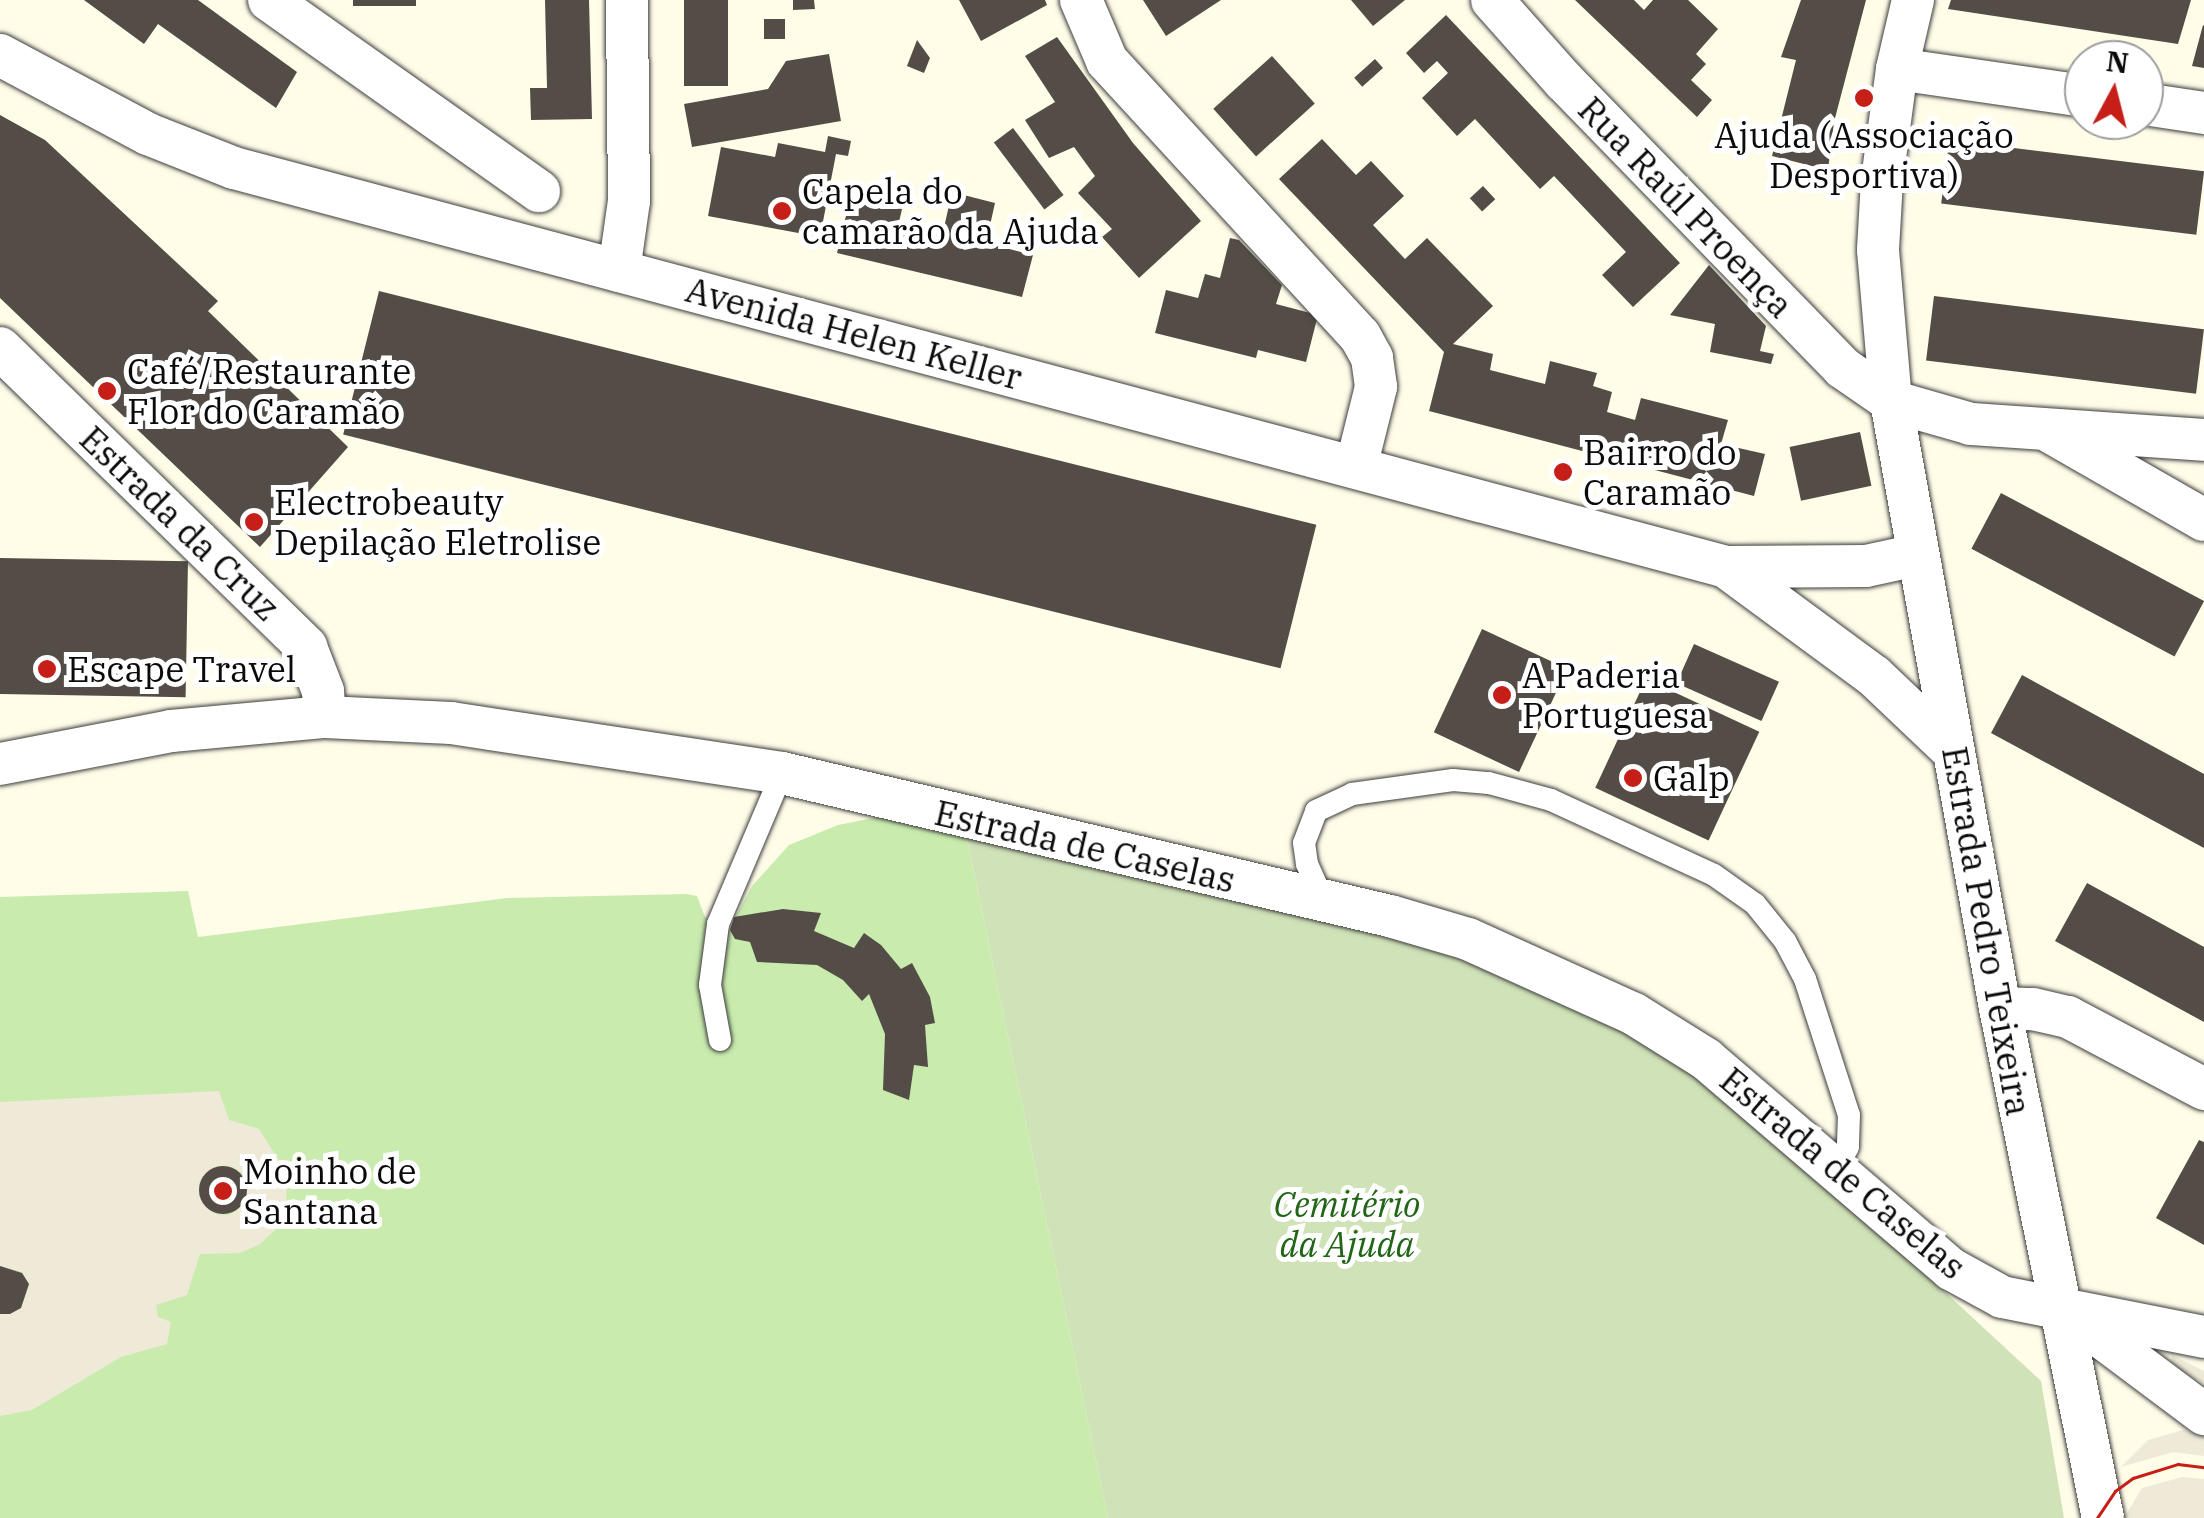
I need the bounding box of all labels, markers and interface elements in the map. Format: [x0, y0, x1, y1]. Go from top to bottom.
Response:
north arrow [2064, 40, 2164, 140]
text: N [2104, 42, 2131, 81]
marker: Ajuda (Associação Desportiva) [1853, 87, 1875, 109]
street label: Rua Raúl Proença [1570, 88, 1802, 326]
place label: Ajuda (Associação Desportiva) [1714, 114, 2014, 196]
place label: Capela do camarão da Ajuda [802, 170, 1099, 252]
marker: Capela do camarão da Ajuda [771, 200, 793, 222]
street label: Avenida Helen Keller [681, 268, 1027, 398]
place label: Café/Restaurante Flor do Caramão [127, 350, 411, 432]
marker: Café/Restaurante Flor do Caramão [96, 380, 118, 402]
street label: Estrada da Cruz [72, 417, 288, 629]
place label: Bairro do Caramão [1583, 431, 1736, 513]
marker: Bairro do Caramão [1552, 461, 1574, 483]
place label: Electrobeauty Depilação Eletrolise [274, 481, 601, 563]
marker: Electrobeauty Depilação Eletrolise [243, 511, 265, 533]
place label: Escape Travel [67, 648, 296, 690]
place label: A Paderia Portuguesa [1522, 654, 1708, 736]
marker: Escape Travel [36, 658, 58, 680]
marker: A Paderia Portuguesa [1491, 684, 1513, 706]
street label: Estrada Pedro Teixeira [1934, 743, 2040, 1119]
place label: Galp [1653, 757, 1730, 799]
marker: Galp [1622, 767, 1644, 789]
street label: Estrada de Caselas [931, 791, 1239, 901]
street label: Estrada de Caselas [1712, 1058, 1974, 1288]
place label: Moinho de Santana [243, 1150, 416, 1232]
marker: Moinho de Santana [212, 1180, 234, 1202]
park label: Cemitério da Ajuda [1274, 1183, 1420, 1265]

